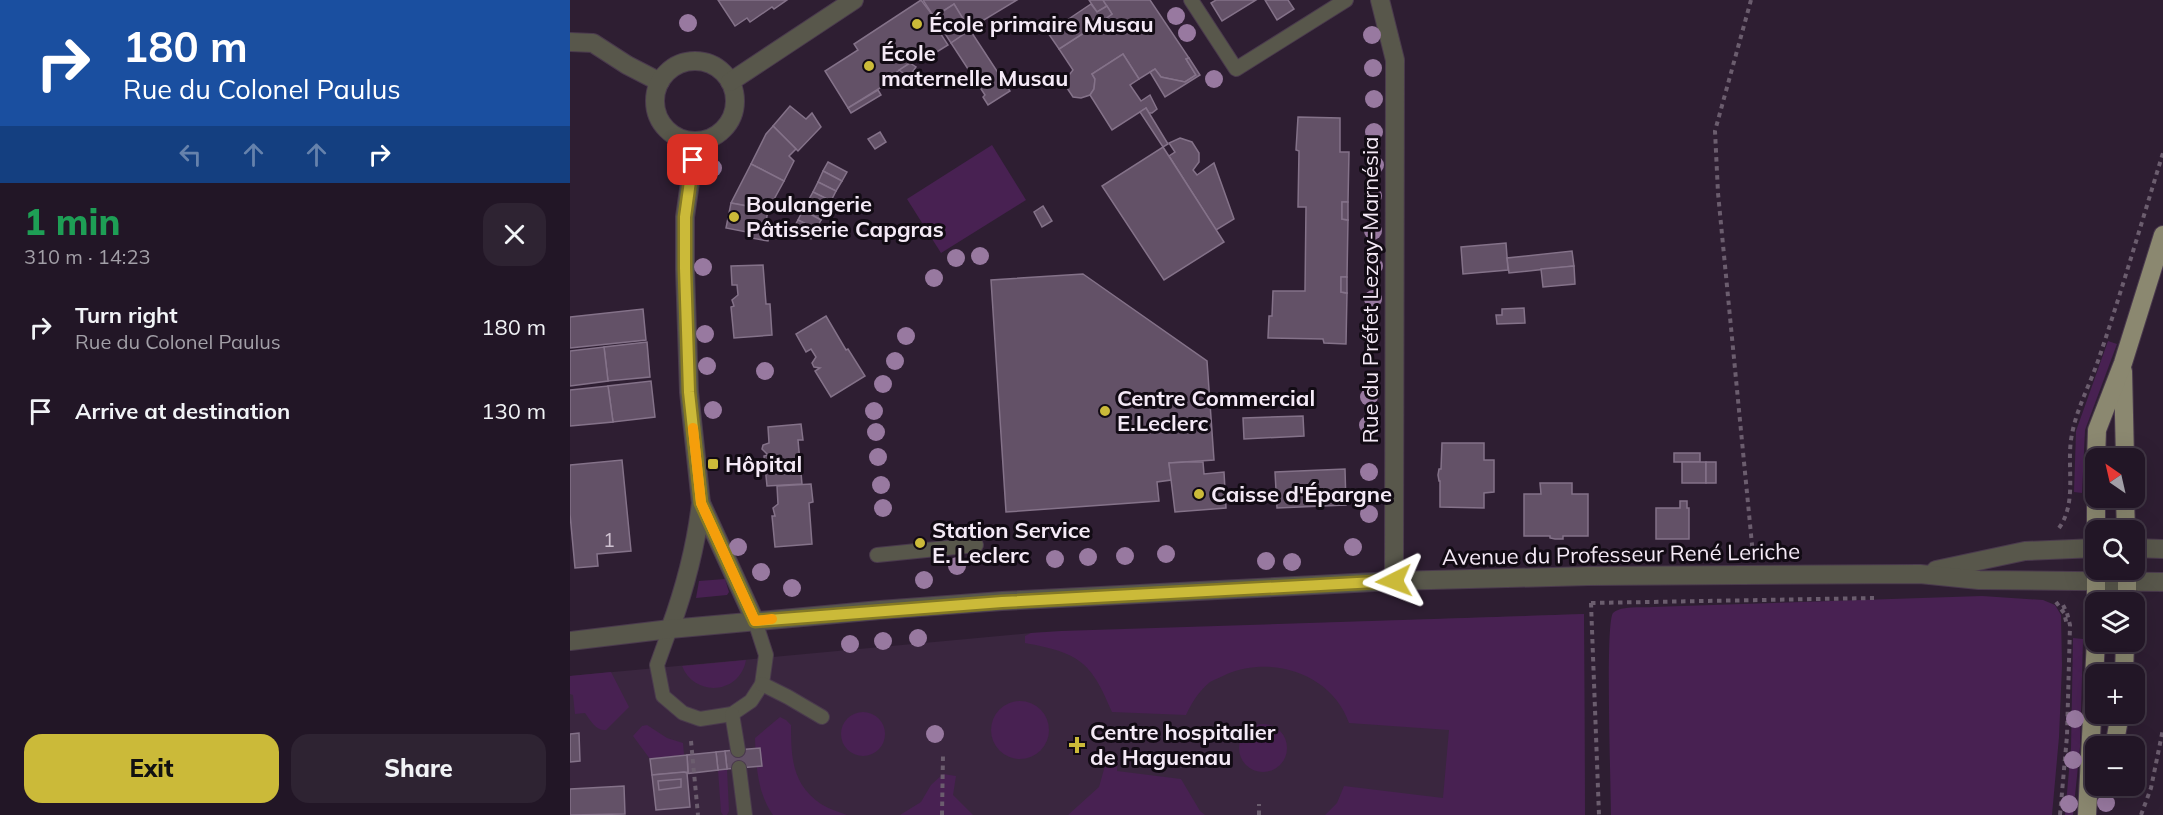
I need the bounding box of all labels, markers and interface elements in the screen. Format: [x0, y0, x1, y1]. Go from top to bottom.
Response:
place label: École primaire Musau [929, 10, 1154, 38]
marker: École primaire Musau [910, 17, 924, 31]
text: 180 m [123, 20, 248, 73]
icon: right [24, 24, 102, 102]
place label: École maternelle Musau [881, 39, 1068, 92]
marker: École maternelle Musau [862, 59, 876, 73]
text: Rue du Colonel Paulus [123, 72, 401, 106]
pin [667, 134, 718, 185]
street label: Rue du Préfet Lezay-Marnésia [1356, 137, 1384, 443]
icon: left [174, 138, 207, 171]
icon: ahead [237, 138, 270, 171]
icon: ahead [300, 138, 333, 171]
icon: right [363, 138, 396, 171]
icon: arrive [676, 143, 709, 176]
place label: Boulangerie Pâtisserie Capgras [746, 190, 944, 243]
text: 1 min [24, 199, 120, 244]
button: close [483, 203, 546, 266]
marker: Boulangerie Pâtisserie Capgras [727, 210, 741, 224]
text: 310 m · 14:23 [24, 244, 150, 269]
text: Turn right [75, 301, 178, 329]
icon: right [24, 311, 57, 344]
text: 180 m [481, 313, 546, 341]
text: Rue du Colonel Paulus [75, 329, 281, 354]
place label: Centre Commercial E.Leclerc [1117, 384, 1315, 437]
icon: arrive [24, 395, 57, 428]
text: Arrive at destination [75, 397, 290, 425]
text: 130 m [481, 397, 546, 425]
marker: Centre Commercial E.Leclerc [1098, 404, 1112, 418]
north arrow [2085, 448, 2145, 508]
map controls [2085, 448, 2145, 796]
place label: Hôpital [725, 450, 802, 478]
marker: Hôpital [706, 457, 720, 471]
place label: Caisse d'Épargne [1211, 480, 1392, 508]
marker: Caisse d'Épargne [1192, 487, 1206, 501]
place label: Station Service E. Leclerc [932, 516, 1091, 569]
button: search [2085, 520, 2145, 580]
house number: 1 [603, 527, 615, 552]
marker: Station Service E. Leclerc [913, 536, 927, 550]
street label: Avenue du Professeur René Leriche [1442, 537, 1800, 571]
position arrow [1362, 549, 1426, 613]
button: layers [2085, 592, 2145, 652]
button: + [2085, 664, 2145, 724]
place label: Centre hospitalier de Haguenau [1090, 718, 1276, 771]
button: Exit [24, 734, 279, 803]
button: Share [291, 734, 546, 803]
marker: Centre hospitalier de Haguenau [1068, 736, 1086, 754]
button: − [2085, 736, 2145, 796]

